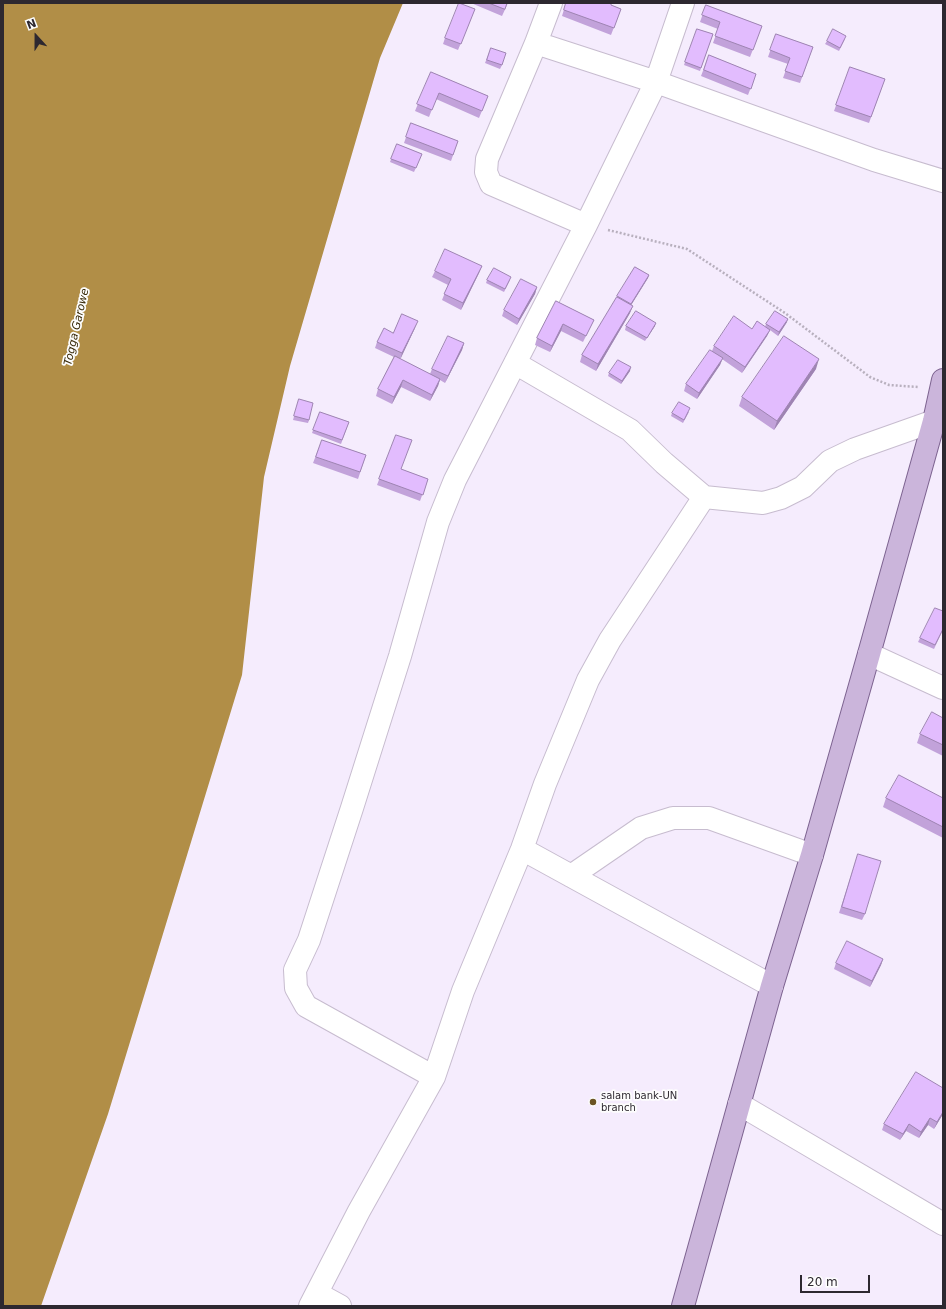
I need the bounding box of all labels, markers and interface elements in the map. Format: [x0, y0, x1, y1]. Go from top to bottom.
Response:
north arrow [16, 16, 56, 56]
text: N [25, 17, 38, 32]
water label: Togga Garowe [62, 287, 92, 367]
place label: salam bank-UN branch [601, 1090, 677, 1114]
marker: salam bank-UN branch [588, 1097, 598, 1107]
scale bar [802, 1267, 872, 1293]
text: 20 m [807, 1275, 838, 1289]

